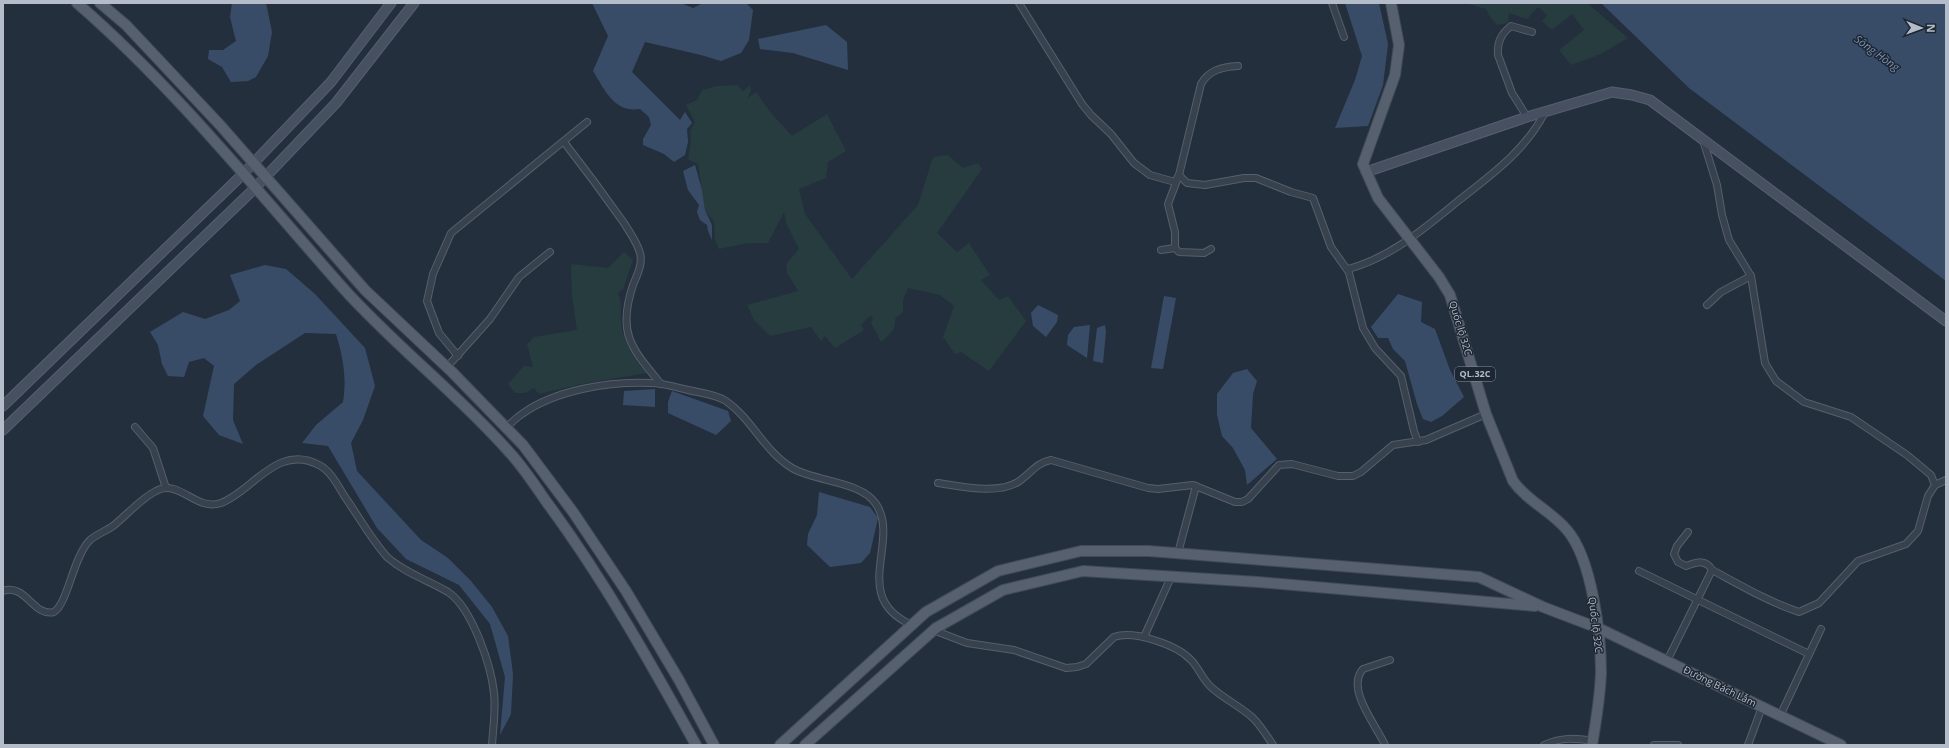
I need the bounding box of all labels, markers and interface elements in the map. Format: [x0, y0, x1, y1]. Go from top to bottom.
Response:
north arrow [1901, 8, 1941, 48]
text: N [1924, 24, 1939, 33]
water label: Sông Hồng [1852, 31, 1904, 75]
street label: Quốc lộ 32C [1446, 299, 1476, 357]
road number: QL.32C [1455, 367, 1495, 381]
street label: Quốc lộ 32C [1586, 596, 1606, 654]
street label: Đường Bách Lẫm [1681, 662, 1759, 710]

